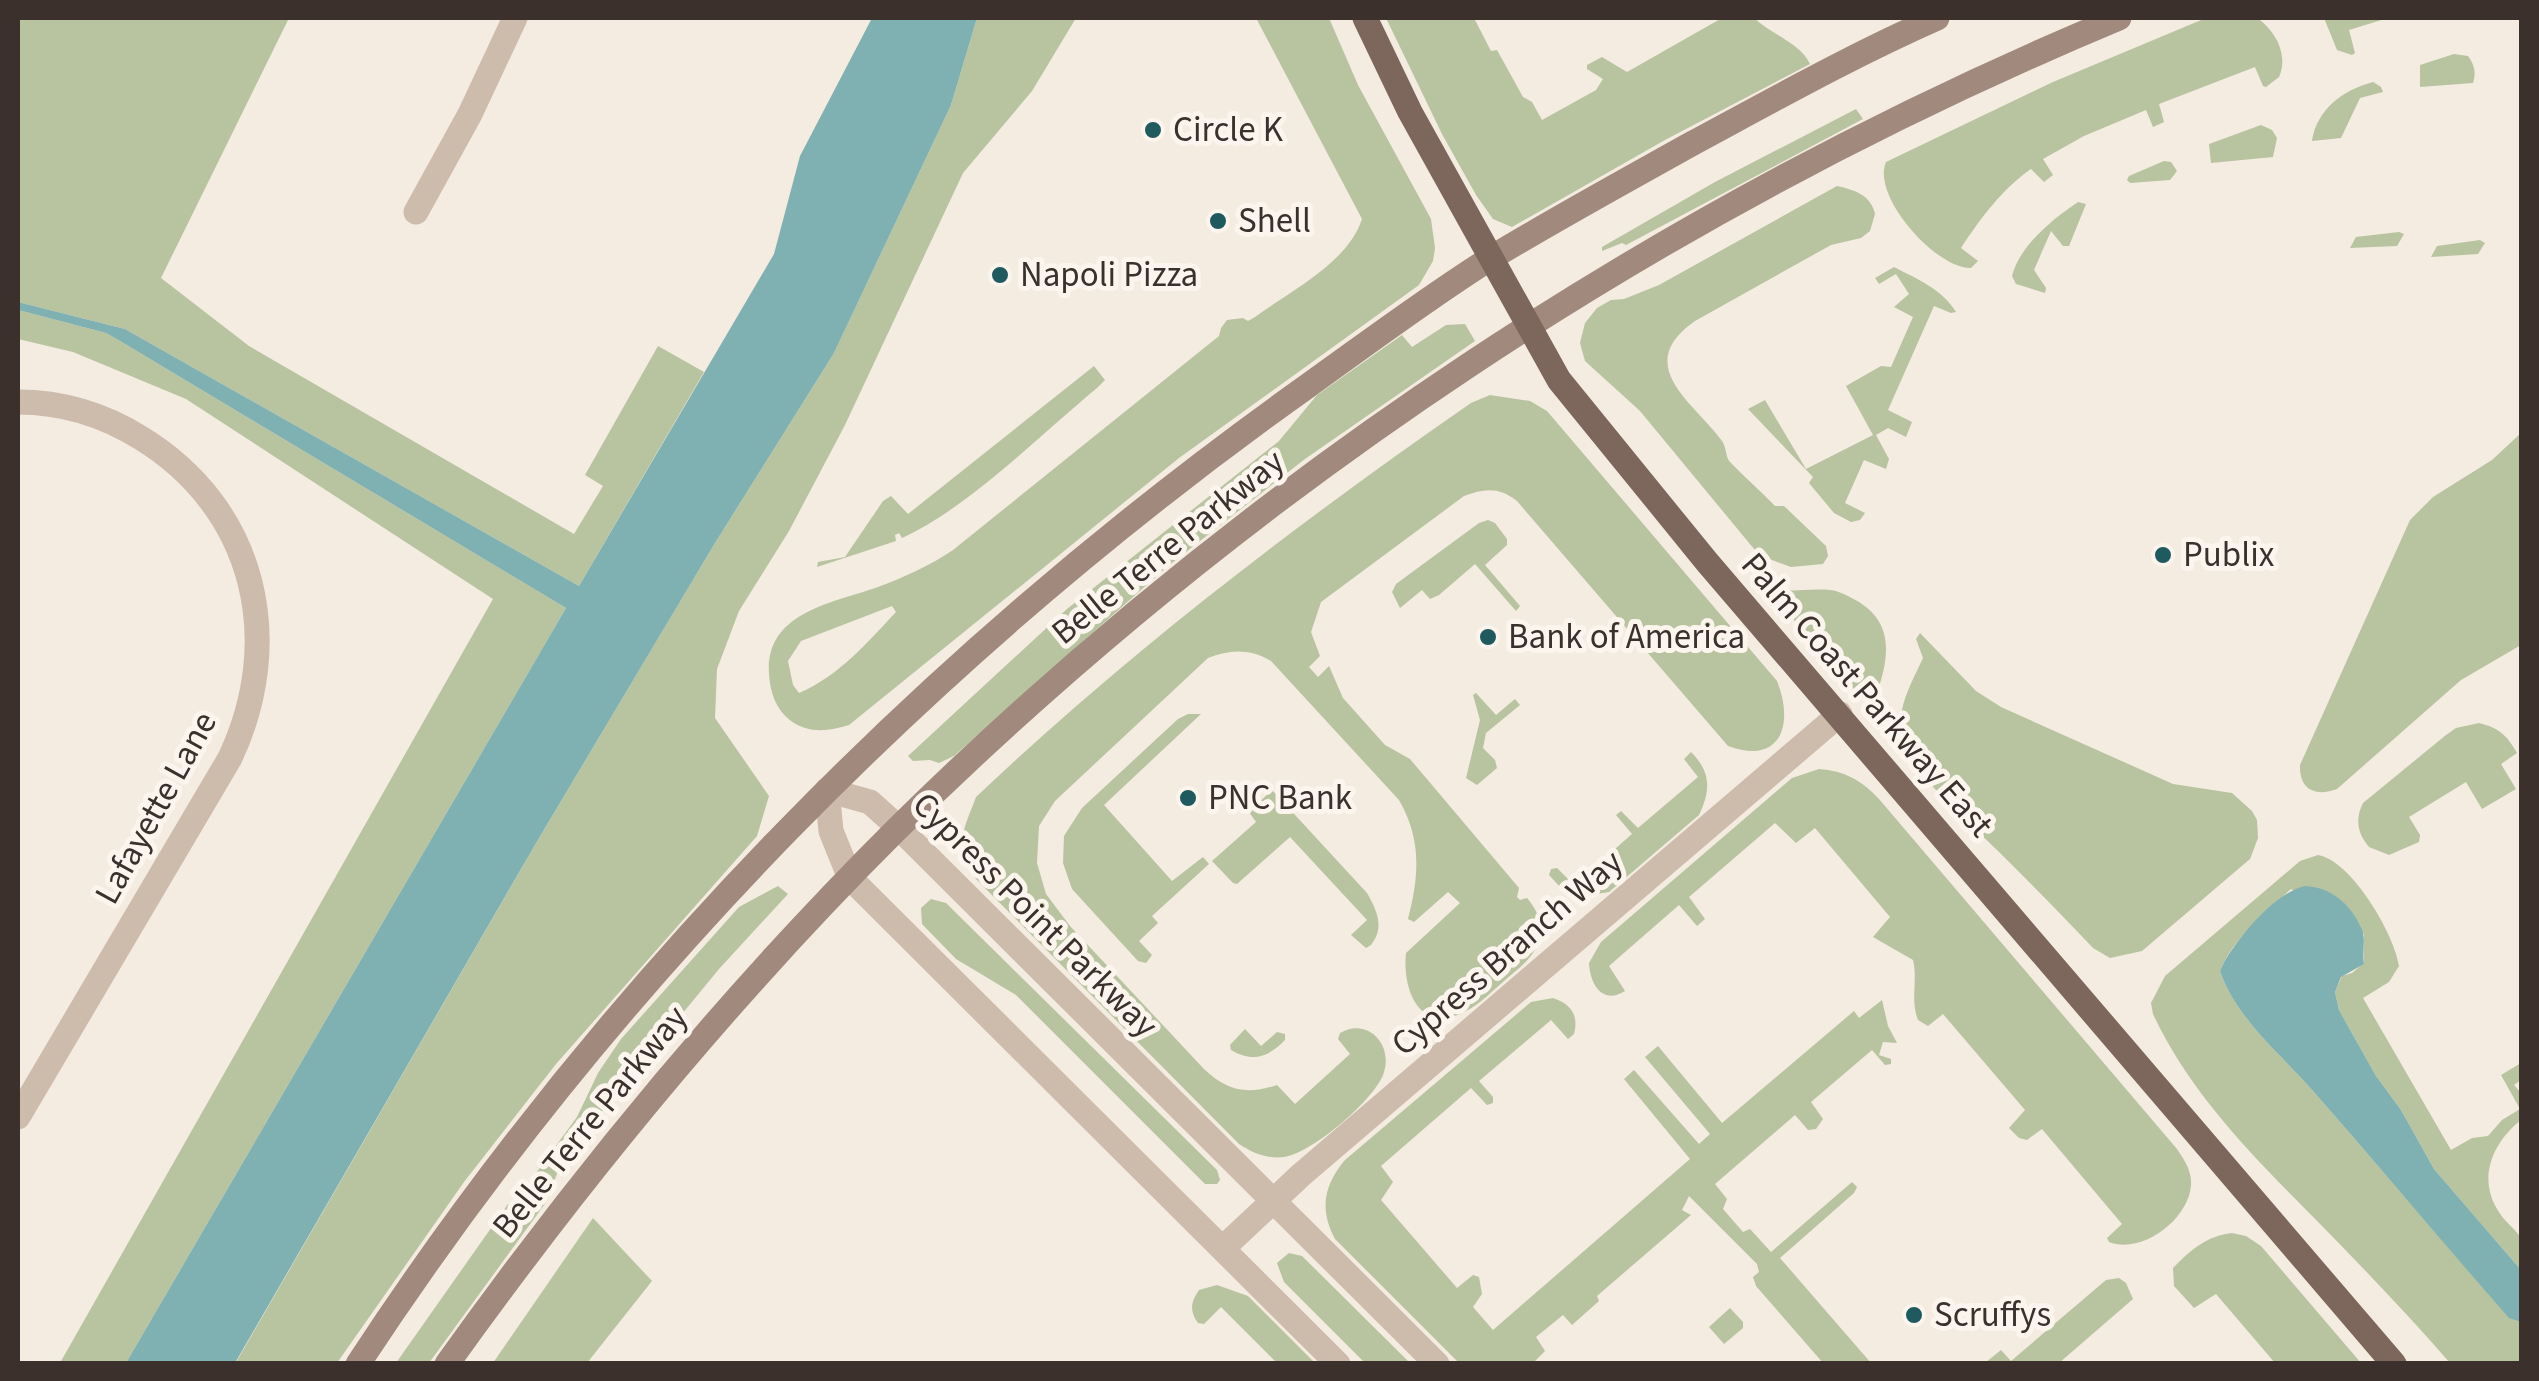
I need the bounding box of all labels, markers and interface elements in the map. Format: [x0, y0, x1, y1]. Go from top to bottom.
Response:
place label: Circle K [1173, 105, 1284, 155]
marker: Circle K [1142, 119, 1164, 141]
place label: Shell [1238, 196, 1311, 246]
marker: Shell [1207, 210, 1229, 232]
place label: Napoli Pizza [1020, 250, 1198, 300]
marker: Napoli Pizza [989, 264, 1011, 286]
street label: Belle Terre Parkway [1041, 437, 1295, 657]
place label: Publix [2183, 530, 2275, 580]
street label: Palm Coast Parkway East [1729, 542, 2005, 848]
marker: Publix [2152, 544, 2174, 566]
place label: Bank of America [1508, 612, 1745, 662]
marker: Bank of America [1477, 626, 1499, 648]
street label: Lafayette Lane [82, 703, 230, 913]
place label: PNC Bank [1208, 773, 1353, 823]
street label: Cypress Point Parkway [901, 781, 1169, 1049]
marker: PNC Bank [1177, 787, 1199, 809]
street label: Cypress Branch Way [1380, 838, 1634, 1068]
street label: Belle Terre Parkway [480, 995, 700, 1249]
place label: Scruffys [1934, 1290, 2051, 1340]
marker: Scruffys [1903, 1304, 1925, 1326]

